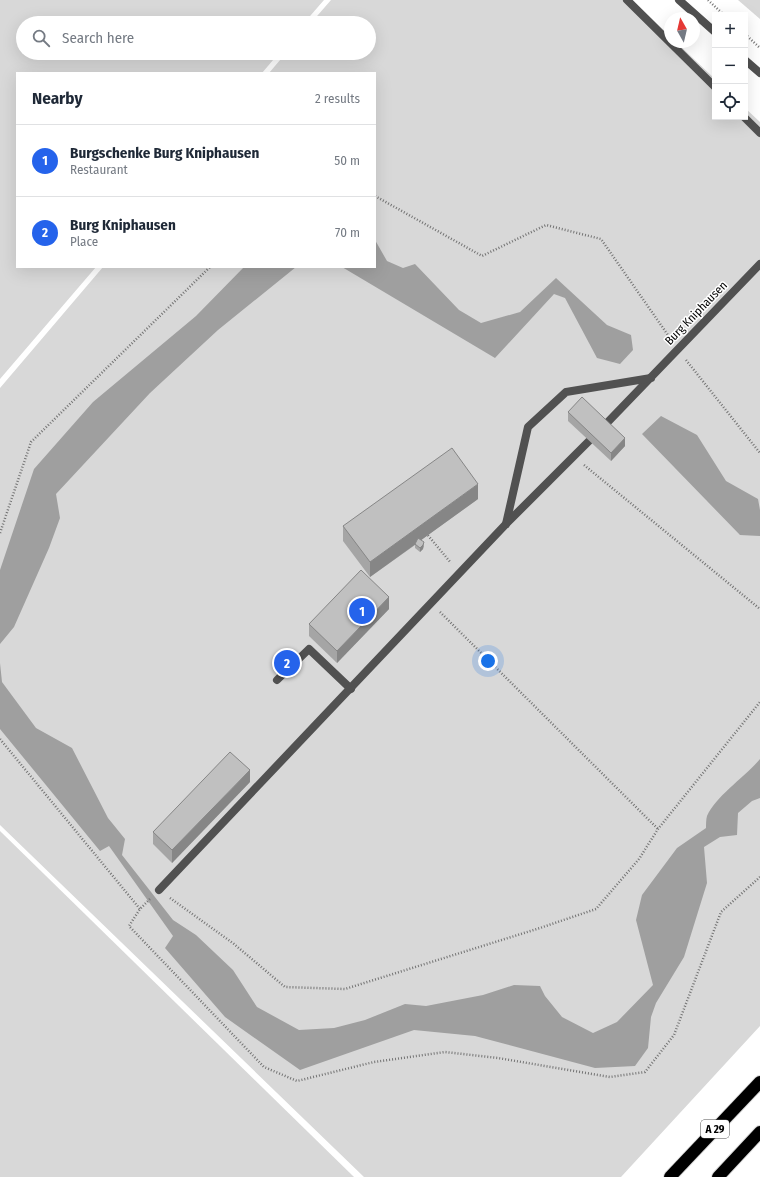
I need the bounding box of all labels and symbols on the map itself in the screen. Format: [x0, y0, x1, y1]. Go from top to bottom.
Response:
north arrow [664, 12, 700, 48]
street label: Burg Kniphausen [662, 278, 730, 348]
pin: 1 [349, 596, 375, 626]
pin: 2 [274, 648, 300, 678]
your location [478, 651, 498, 671]
road number: A 29 [701, 1120, 729, 1138]

